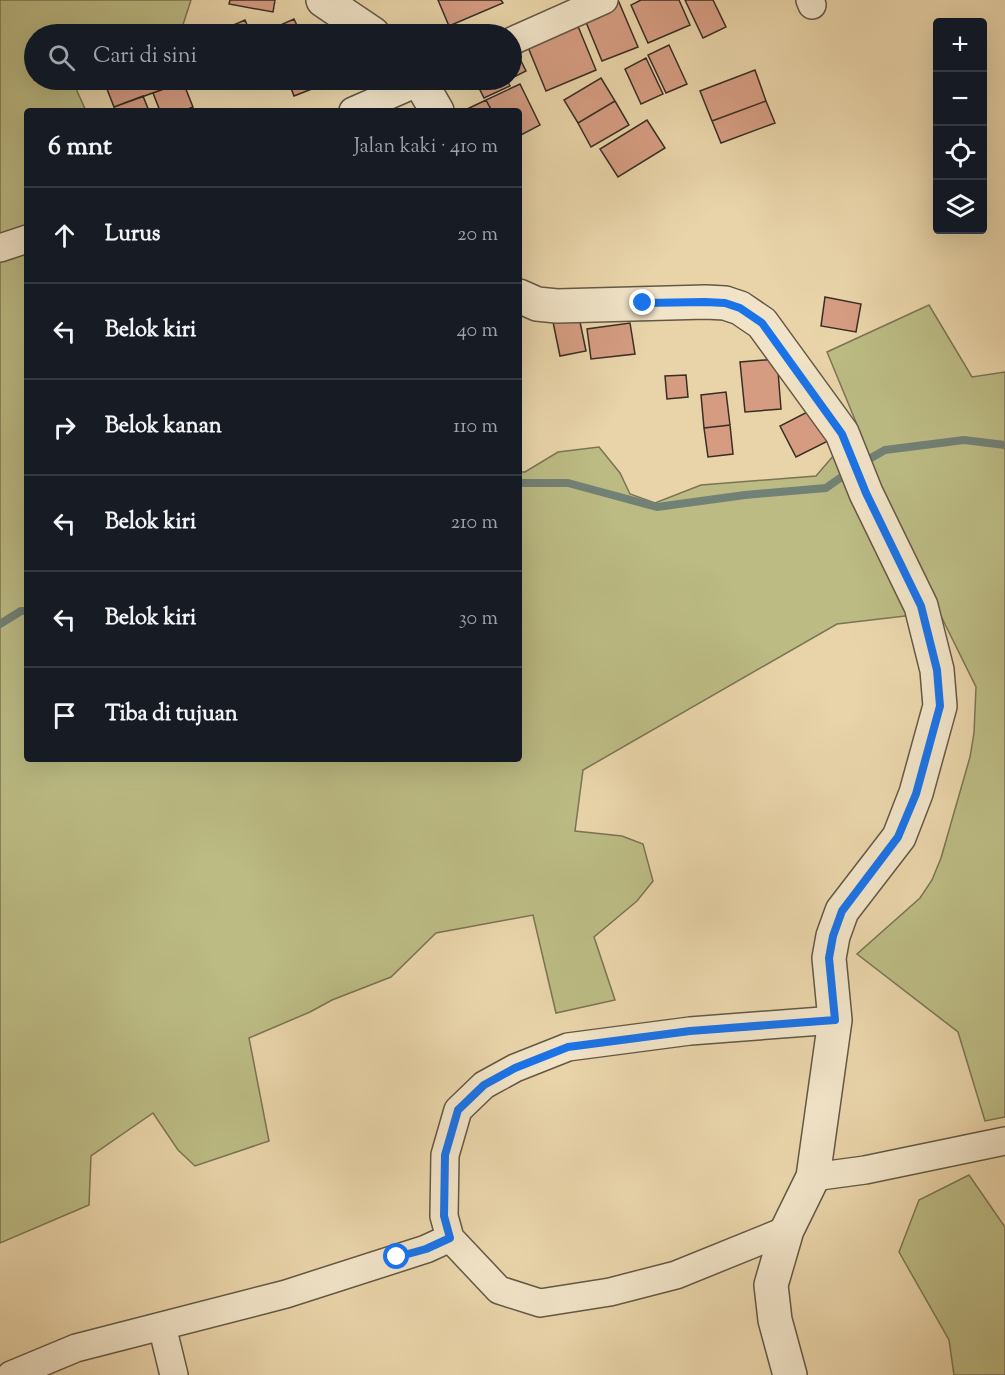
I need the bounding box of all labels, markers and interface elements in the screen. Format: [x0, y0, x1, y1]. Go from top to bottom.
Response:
map controls [933, 18, 987, 234]
button: + [933, 18, 987, 72]
search box [24, 24, 522, 90]
icon: search [45, 41, 78, 74]
text: Cari di sini [93, 41, 197, 73]
button: − [933, 72, 987, 126]
button: locate [933, 126, 987, 180]
text: 6 mnt [48, 129, 112, 166]
text: Jalan kaki · 410 m [354, 133, 498, 162]
button: layers [933, 180, 987, 234]
icon: ahead [48, 219, 81, 252]
text: Lurus [105, 219, 161, 251]
text: 20 m [457, 221, 498, 250]
route end [629, 289, 655, 315]
icon: left [48, 315, 81, 348]
text: Belok kiri [105, 315, 196, 347]
text: 40 m [457, 317, 498, 346]
icon: right [48, 411, 81, 444]
text: Belok kanan [105, 411, 222, 443]
text: 110 m [453, 413, 498, 442]
icon: left [48, 507, 81, 540]
text: Belok kiri [105, 507, 196, 539]
text: 210 m [451, 509, 498, 538]
icon: left [48, 603, 81, 636]
text: Belok kiri [105, 603, 196, 635]
text: 30 m [459, 605, 498, 634]
icon: arrive [48, 699, 81, 732]
text: Tiba di tujuan [105, 699, 238, 731]
route start [383, 1243, 409, 1269]

